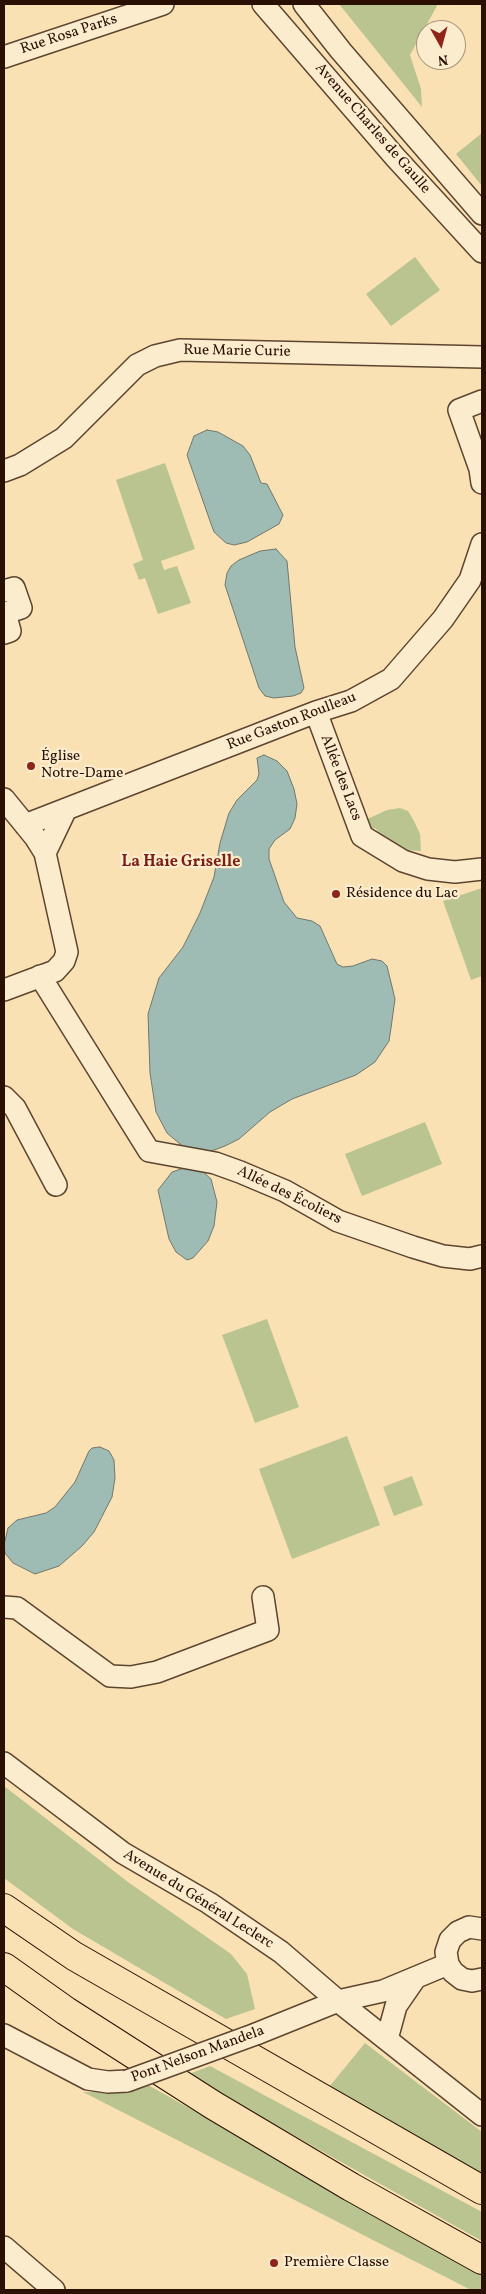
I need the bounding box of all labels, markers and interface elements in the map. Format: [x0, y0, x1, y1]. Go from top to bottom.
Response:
street label: Rue Rosa Parks [18, 11, 120, 59]
north arrow [416, 20, 466, 70]
text: N [437, 49, 449, 69]
street label: Avenue Charles de Gaulle [310, 60, 434, 198]
street label: Rue Marie Curie [183, 342, 291, 362]
street label: Rue Gaston Roulleau [225, 689, 359, 755]
street label: Allée des Lacs [315, 732, 365, 824]
place label: Église Notre-Dame [41, 748, 123, 783]
marker: Église Notre-Dame [25, 760, 37, 772]
district label: La Haie Griselle [122, 853, 240, 873]
place label: Résidence du Lac [346, 885, 458, 903]
marker: Résidence du Lac [330, 888, 342, 900]
street label: Allée des Écoliers [234, 1163, 344, 1229]
street label: Avenue du Général Leclerc [120, 1846, 276, 1954]
street label: Pont Nelson Mandela [129, 2022, 267, 2088]
place label: Première Classe [284, 2254, 389, 2272]
marker: Première Classe [268, 2257, 280, 2269]

